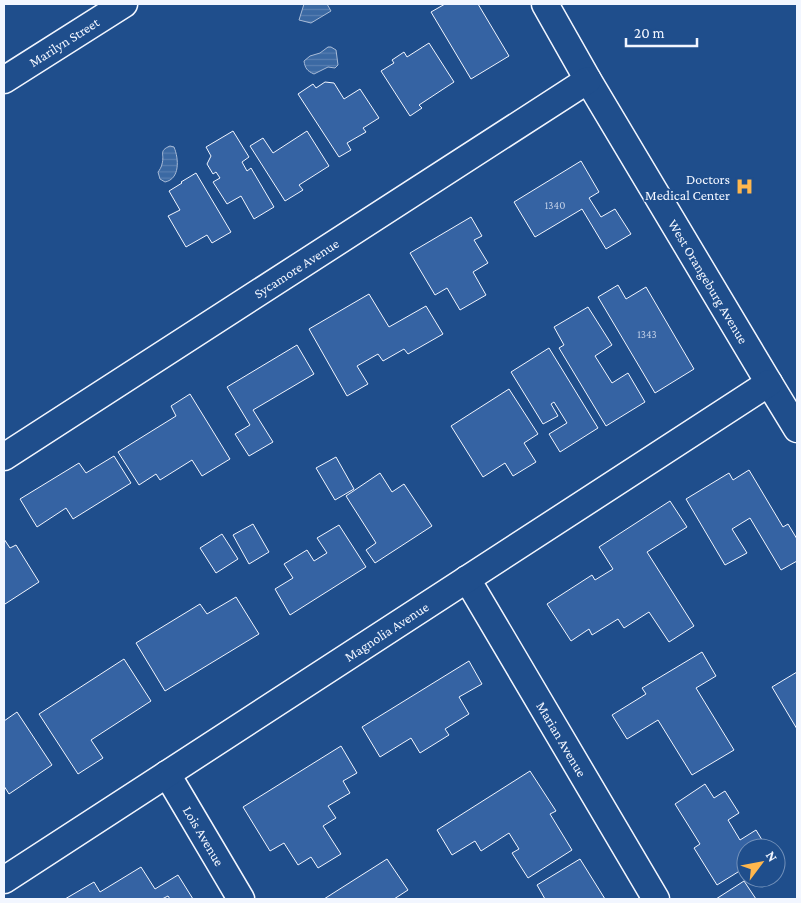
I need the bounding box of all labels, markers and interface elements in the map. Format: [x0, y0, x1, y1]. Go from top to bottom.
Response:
street label: Marilyn Street [26, 14, 102, 70]
scale bar [626, 15, 697, 47]
text: 20 m [634, 25, 665, 41]
place label: Doctors Medical Center [645, 171, 730, 203]
hospital icon: Doctors Medical Center [734, 177, 754, 197]
house number: 1340 [545, 199, 565, 211]
street label: West Orangeburg Avenue [665, 216, 752, 347]
street label: Sycamore Avenue [251, 235, 342, 302]
house number: 1343 [637, 328, 657, 340]
street label: Magnolia Avenue [341, 598, 431, 665]
street label: Marian Avenue [533, 699, 590, 780]
street label: Lois Avenue [180, 803, 228, 869]
north arrow [736, 838, 786, 888]
text: N [763, 848, 782, 865]

